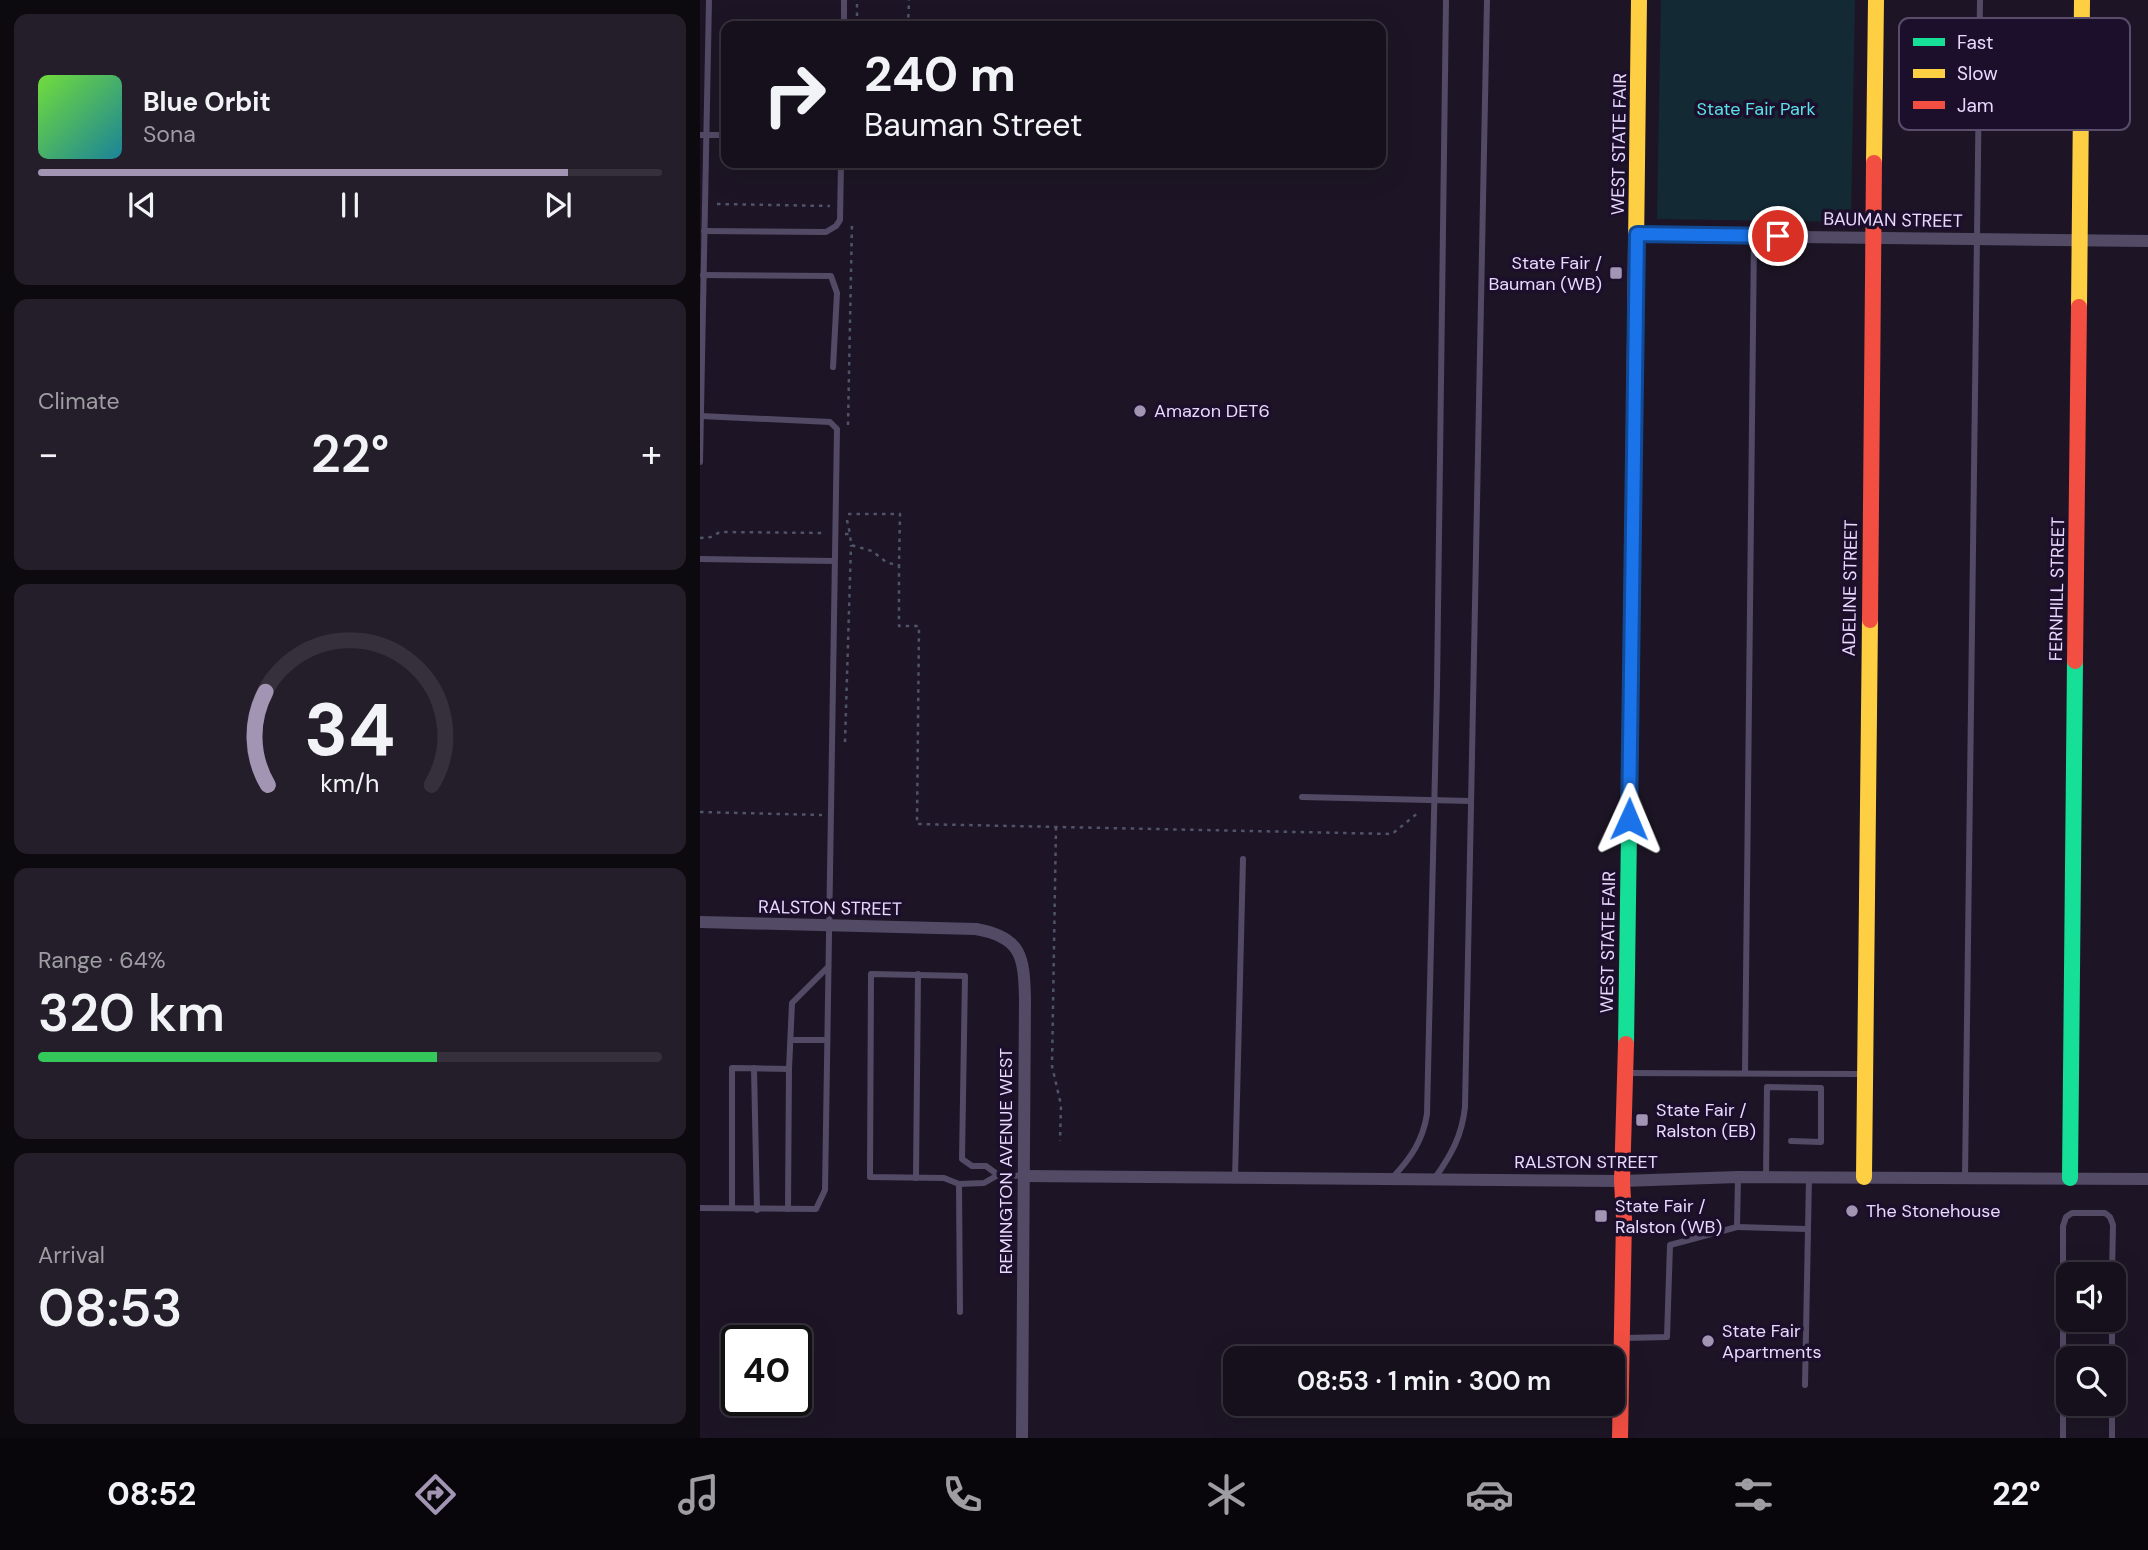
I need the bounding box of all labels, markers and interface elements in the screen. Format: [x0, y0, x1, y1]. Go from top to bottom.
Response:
legend [1899, 18, 2130, 130]
text: Fast [1957, 30, 1993, 55]
text: 240 m [864, 42, 1016, 106]
icon: right [749, 49, 840, 140]
text: Slow [1957, 61, 1998, 86]
street label: WEST STATE FAIR [1606, 73, 1632, 215]
text: Blue Orbit [143, 85, 271, 119]
text: Jam [1957, 93, 1994, 118]
park label: State Fair Park [1697, 97, 1815, 121]
text: Bauman Street [864, 104, 1083, 146]
text: Sona [143, 119, 196, 149]
icon: previous [123, 186, 161, 224]
icon: pause [331, 186, 369, 224]
icon: next [539, 186, 577, 224]
pin [1748, 206, 1808, 266]
street label: BAUMAN STREET [1823, 207, 1963, 233]
icon: arrive [1759, 217, 1797, 255]
place label: State Fair / Bauman (WB) [1488, 251, 1602, 296]
marker: State Fair / Bauman (WB) [1608, 265, 1624, 281]
text: Climate [38, 386, 120, 416]
place label: Amazon DET6 [1154, 399, 1270, 423]
marker: Amazon DET6 [1132, 403, 1148, 419]
text: 22° [311, 420, 389, 488]
text: − [38, 429, 59, 479]
text: + [641, 429, 662, 479]
street label: FERNHILL STREET [2044, 517, 2070, 661]
street label: ADELINE STREET [1837, 519, 1863, 657]
text: 34 [304, 683, 396, 778]
text: km/h [320, 767, 380, 800]
position arrow [1592, 782, 1666, 856]
street label: WEST STATE FAIR [1595, 871, 1621, 1013]
street label: RALSTON STREET [758, 895, 902, 921]
text: Range · 64% [38, 945, 166, 975]
text: 320 km [38, 979, 225, 1047]
street label: REMINGTON AVENUE WEST [994, 1048, 1018, 1274]
place label: State Fair / Ralston (EB) [1656, 1098, 1756, 1143]
marker: State Fair / Ralston (EB) [1634, 1112, 1650, 1128]
street label: RALSTON STREET [1514, 1150, 1658, 1174]
place label: State Fair / Ralston (WB) [1615, 1194, 1722, 1239]
place label: The Stonehouse [1866, 1199, 2001, 1223]
marker: The Stonehouse [1844, 1203, 1860, 1219]
marker: State Fair / Ralston (WB) [1593, 1208, 1609, 1224]
text: Arrival [38, 1240, 105, 1270]
map controls [2056, 1262, 2126, 1416]
button: sound [2056, 1262, 2126, 1332]
text: 08:53 [38, 1274, 183, 1342]
place label: State Fair Apartments [1722, 1319, 1821, 1364]
speed limit sign: 40 [721, 1325, 812, 1416]
marker: State Fair Apartments [1700, 1333, 1716, 1349]
button: search [2056, 1346, 2126, 1416]
text: 08:53 · 1 min · 300 m [1297, 1364, 1551, 1398]
icon: directions [411, 1470, 460, 1519]
icon: music [674, 1470, 723, 1519]
icon: phone [938, 1470, 987, 1519]
icon: climate [1202, 1470, 1251, 1519]
icon: car [1465, 1470, 1514, 1519]
icon: filters [1729, 1470, 1778, 1519]
text: 08:52 [107, 1473, 196, 1515]
text: 22° [1992, 1473, 2041, 1515]

